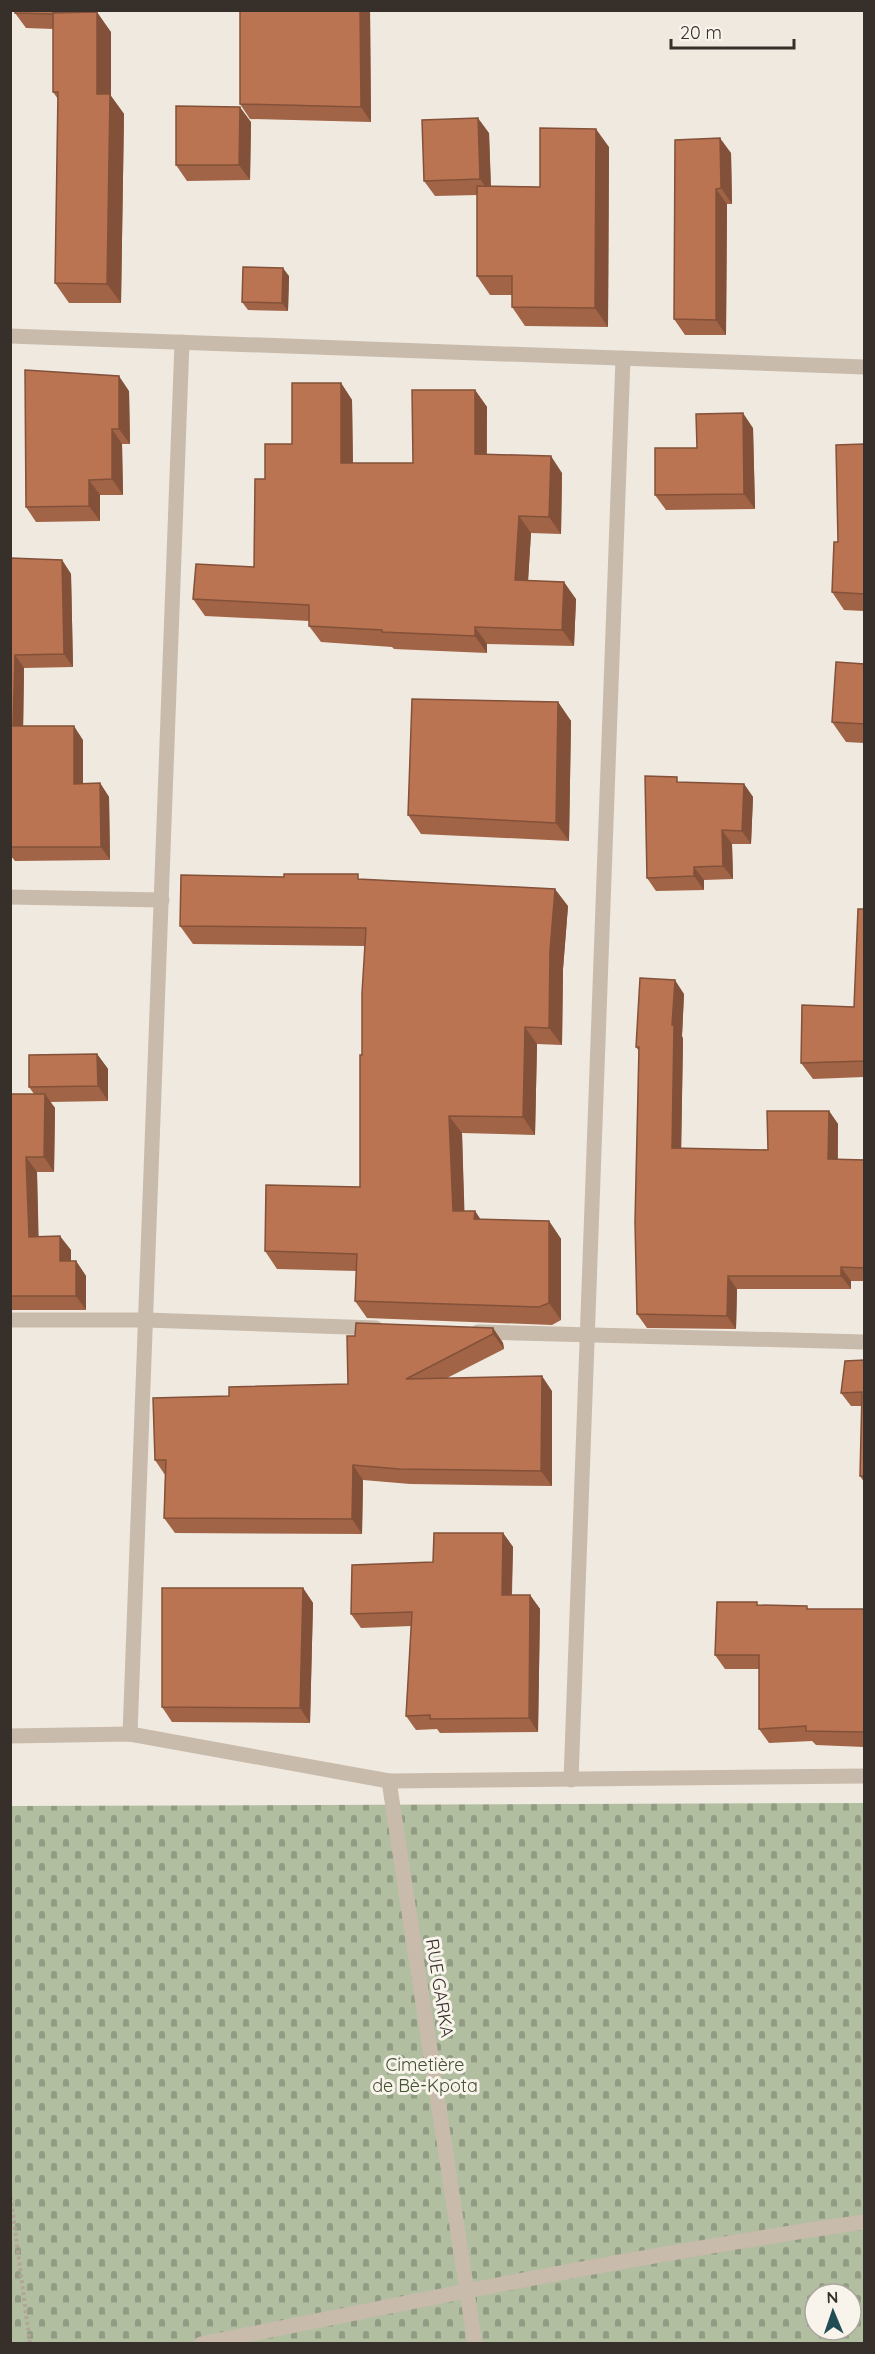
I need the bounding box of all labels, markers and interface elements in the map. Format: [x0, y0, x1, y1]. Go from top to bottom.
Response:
scale bar [671, 12, 794, 50]
text: 20 m [680, 21, 722, 44]
street label: RUE GARKA [421, 1937, 459, 2040]
park label: Cimetière de Bè-Kpota [372, 2053, 478, 2097]
north arrow [803, 2282, 863, 2342]
text: N [826, 2287, 839, 2307]

